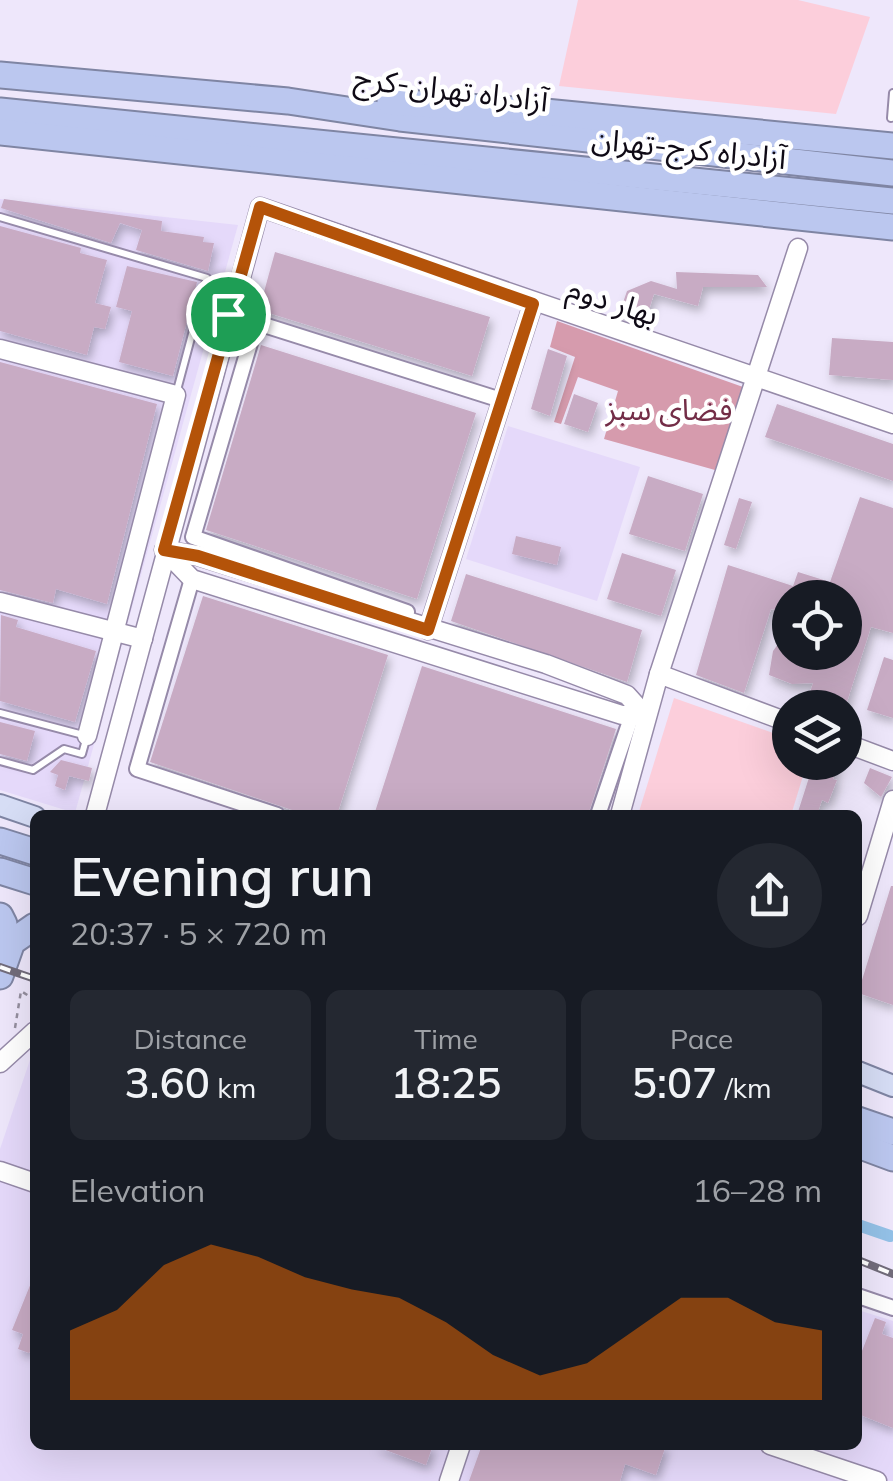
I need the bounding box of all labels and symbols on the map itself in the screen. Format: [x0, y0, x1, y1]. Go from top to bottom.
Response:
street label: آزادراه تهران-کرج [351, 58, 552, 124]
street label: آزادراه کرج-تهران [589, 119, 789, 181]
street label: بهار دوم [562, 269, 663, 337]
pin [186, 272, 271, 357]
park label: فضای سبز [605, 390, 732, 428]

